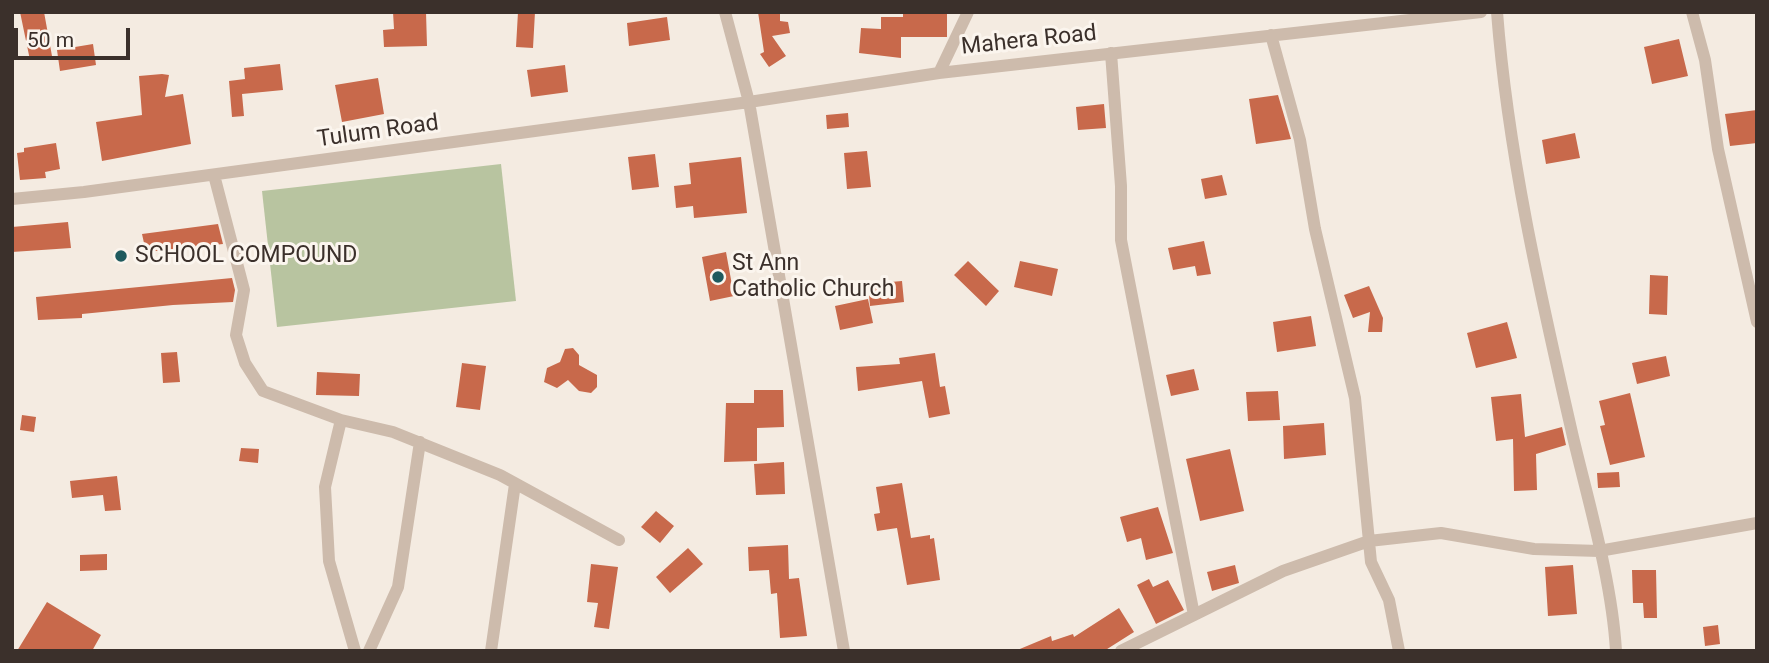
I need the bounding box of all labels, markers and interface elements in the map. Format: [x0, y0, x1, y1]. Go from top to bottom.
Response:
scale bar [18, 14, 133, 58]
street label: Mahera Road [960, 20, 1098, 62]
text: 50 m [27, 28, 74, 52]
street label: Tulum Road [316, 110, 440, 154]
place label: SCHOOL COMPOUND [135, 242, 357, 270]
marker: SCHOOL COMPOUND [113, 248, 129, 264]
place label: St Ann Catholic Church [732, 250, 894, 304]
marker: St Ann Catholic Church [710, 269, 726, 285]

